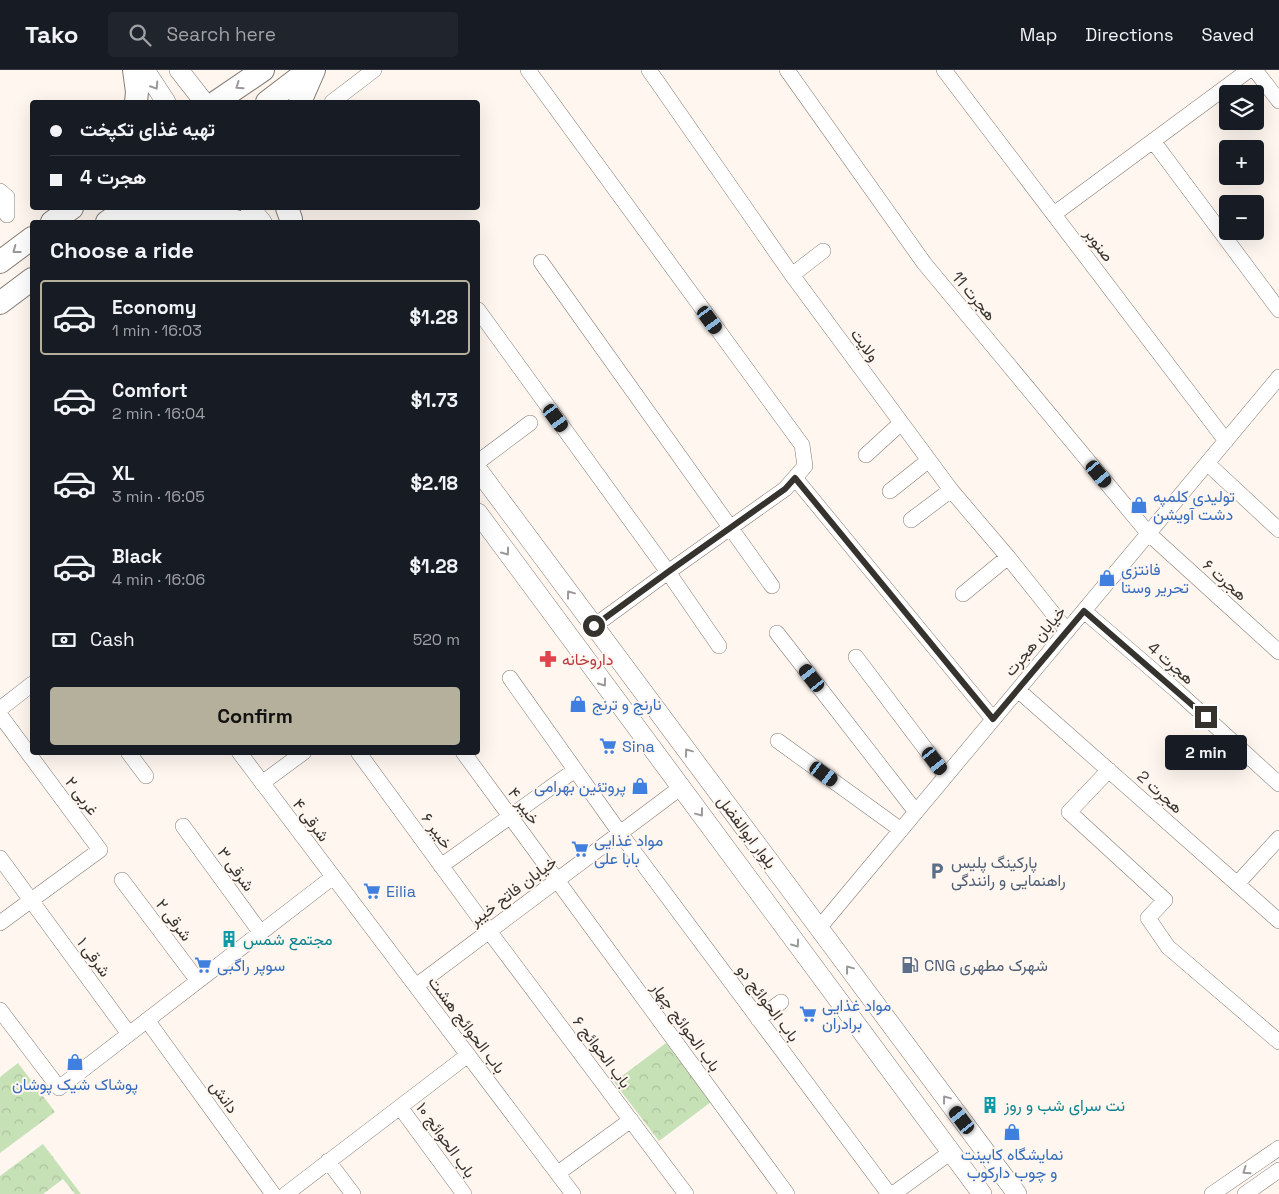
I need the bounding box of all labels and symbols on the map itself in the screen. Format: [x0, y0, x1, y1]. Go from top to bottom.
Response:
one-way arrow [236, 80, 245, 89]
one-way arrow [149, 81, 158, 90]
street label: صنوبر [1079, 223, 1118, 266]
one-way arrow [12, 244, 22, 253]
street label: هجرت 11 [947, 267, 1001, 325]
car [695, 303, 724, 337]
street label: ولایت [846, 324, 884, 366]
car [541, 401, 570, 435]
car [1083, 458, 1114, 490]
place label: تولیدی کلمپه دشت آویشن [1153, 486, 1235, 525]
shop icon: تولیدی کلمپه دشت آویشن [1129, 495, 1149, 515]
one-way arrow [501, 546, 509, 555]
street label: هجرت ۶ [1198, 555, 1252, 605]
place label: فانتزی تحریر وستا [1121, 559, 1189, 598]
shop icon: فانتزی تحریر وستا [1097, 568, 1117, 588]
one-way arrow [567, 591, 575, 600]
street label: خیابان هجرت [999, 601, 1071, 681]
route start [583, 615, 605, 637]
street label: هجرت 4 [1143, 637, 1199, 689]
pharmacy icon: داروخانه [538, 649, 558, 669]
place label: داروخانه [562, 649, 613, 670]
car [796, 662, 827, 694]
one-way arrow [597, 677, 606, 687]
shop icon: نارنج و ترنج [568, 694, 588, 714]
place label: نارنج و ترنج [592, 694, 662, 716]
route end [1195, 706, 1217, 728]
callout: 2 min [1165, 734, 1247, 770]
supermarket icon: Sina [598, 736, 618, 756]
place label: Sina [622, 736, 655, 757]
car [919, 745, 950, 777]
one-way arrow [685, 749, 693, 758]
car [807, 759, 840, 789]
street label: هجرت 2 [1133, 766, 1187, 818]
street label: ۲ غربی [61, 772, 103, 820]
place label: پروتئین بهرامی [534, 776, 626, 798]
shop icon: پروتئین بهرامی [630, 776, 650, 796]
street label: خیبر ۴ [503, 783, 545, 829]
street label: بلوار ابوالفضل [713, 791, 781, 873]
street label: ۴ شرقی [288, 794, 334, 846]
one-way arrow [694, 807, 702, 816]
street label: خیبر ۶ [417, 809, 457, 854]
place label: مواد غذایی بابا علی [594, 830, 663, 869]
supermarket icon: مواد غذایی بابا علی [570, 839, 590, 859]
street label: ۳ شرقی [213, 843, 259, 895]
street label: خیابان فاتح خیبر [464, 851, 562, 932]
place label: پارکینگ پلیس راهنمایی و رانندگی [951, 852, 1066, 891]
parking icon: پارکینگ پلیس راهنمایی و رانندگی [927, 861, 947, 881]
supermarket icon: Eilia [362, 881, 382, 901]
place label: Eilia [386, 881, 416, 902]
street label: ۲ شرقی [151, 895, 197, 945]
building icon: مجتمع شمس [219, 929, 239, 949]
place label: مجتمع شمس [243, 929, 333, 951]
street label: ۱ شرقی [73, 933, 115, 981]
one-way arrow [791, 938, 799, 947]
supermarket icon: سوپر راگبی [193, 955, 213, 975]
place label: سوپر راگبی [217, 955, 285, 977]
fuel station icon: CNG شهرک مطهری [900, 955, 920, 975]
place label: CNG شهرک مطهری [924, 955, 1048, 976]
street label: باب الحوائج دو [731, 960, 804, 1047]
one-way arrow [846, 965, 855, 974]
street label: باب الحوائج هشت [423, 972, 510, 1078]
street label: باب الحوائج چهار [645, 977, 725, 1076]
place label: مواد غذایی برادران [822, 995, 891, 1034]
supermarket icon: مواد غذایی برادران [798, 1004, 818, 1024]
street label: باب الحوائج ۶ [567, 1012, 636, 1093]
shop icon: پوشاک شیک پوشان [65, 1052, 85, 1072]
place label: پوشاک شیک پوشان [12, 1074, 138, 1096]
street label: دانش [205, 1076, 243, 1118]
one-way arrow [943, 1095, 952, 1105]
building icon: نت سرای شب و روز [980, 1095, 1000, 1115]
place label: نت سرای شب و روز [1003, 1095, 1125, 1116]
street label: باب الحوائج ۱۰ [411, 1098, 480, 1183]
car [946, 1104, 977, 1136]
shop icon: نمایشگاه کابینت و چوب دارکوب [1002, 1122, 1022, 1142]
place label: نمایشگاه کابینت و چوب دارکوب [961, 1144, 1063, 1184]
one-way arrow [1242, 1165, 1252, 1174]

